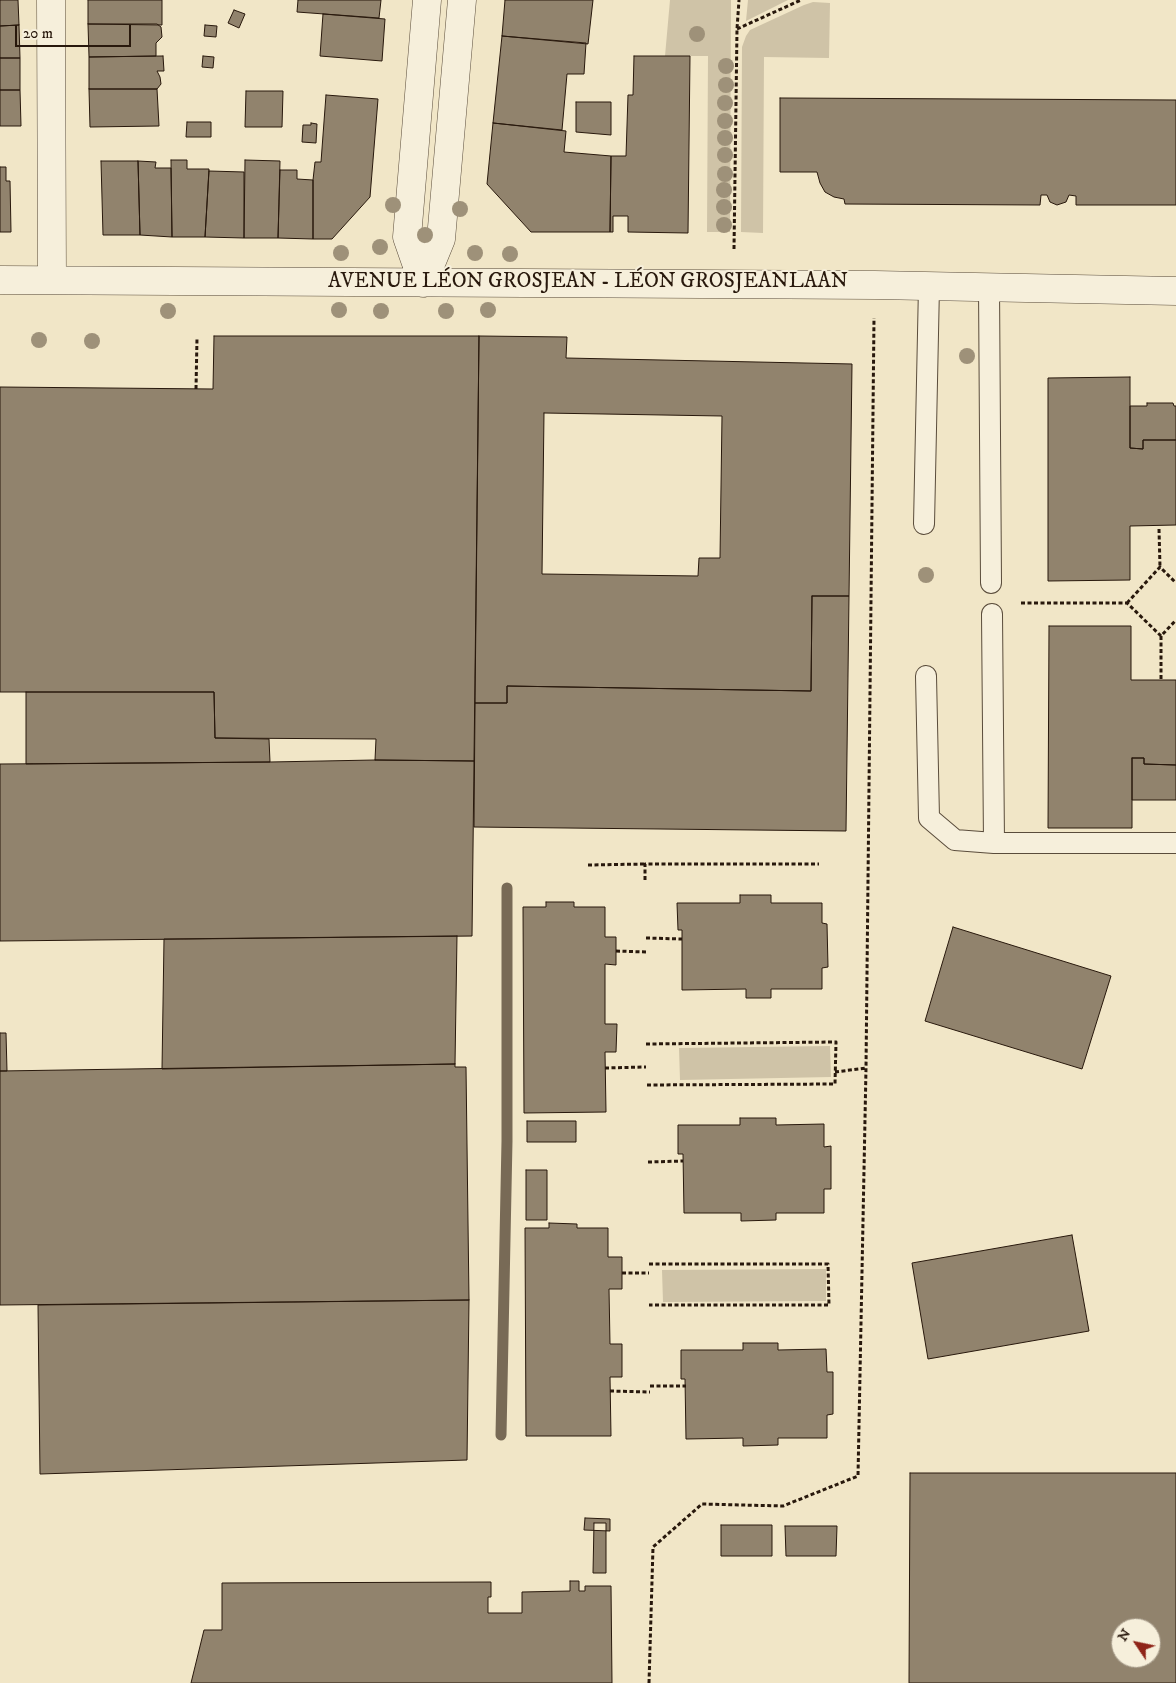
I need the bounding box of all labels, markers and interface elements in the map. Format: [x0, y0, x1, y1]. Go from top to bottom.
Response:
scale bar [18, 15, 134, 47]
text: 20 m [23, 24, 53, 43]
street label: AVENUE LÉON GROSJEAN - LÉON GROSJEANLAAN [328, 270, 848, 296]
north arrow [1111, 1618, 1161, 1668]
text: N [1114, 1625, 1135, 1645]

